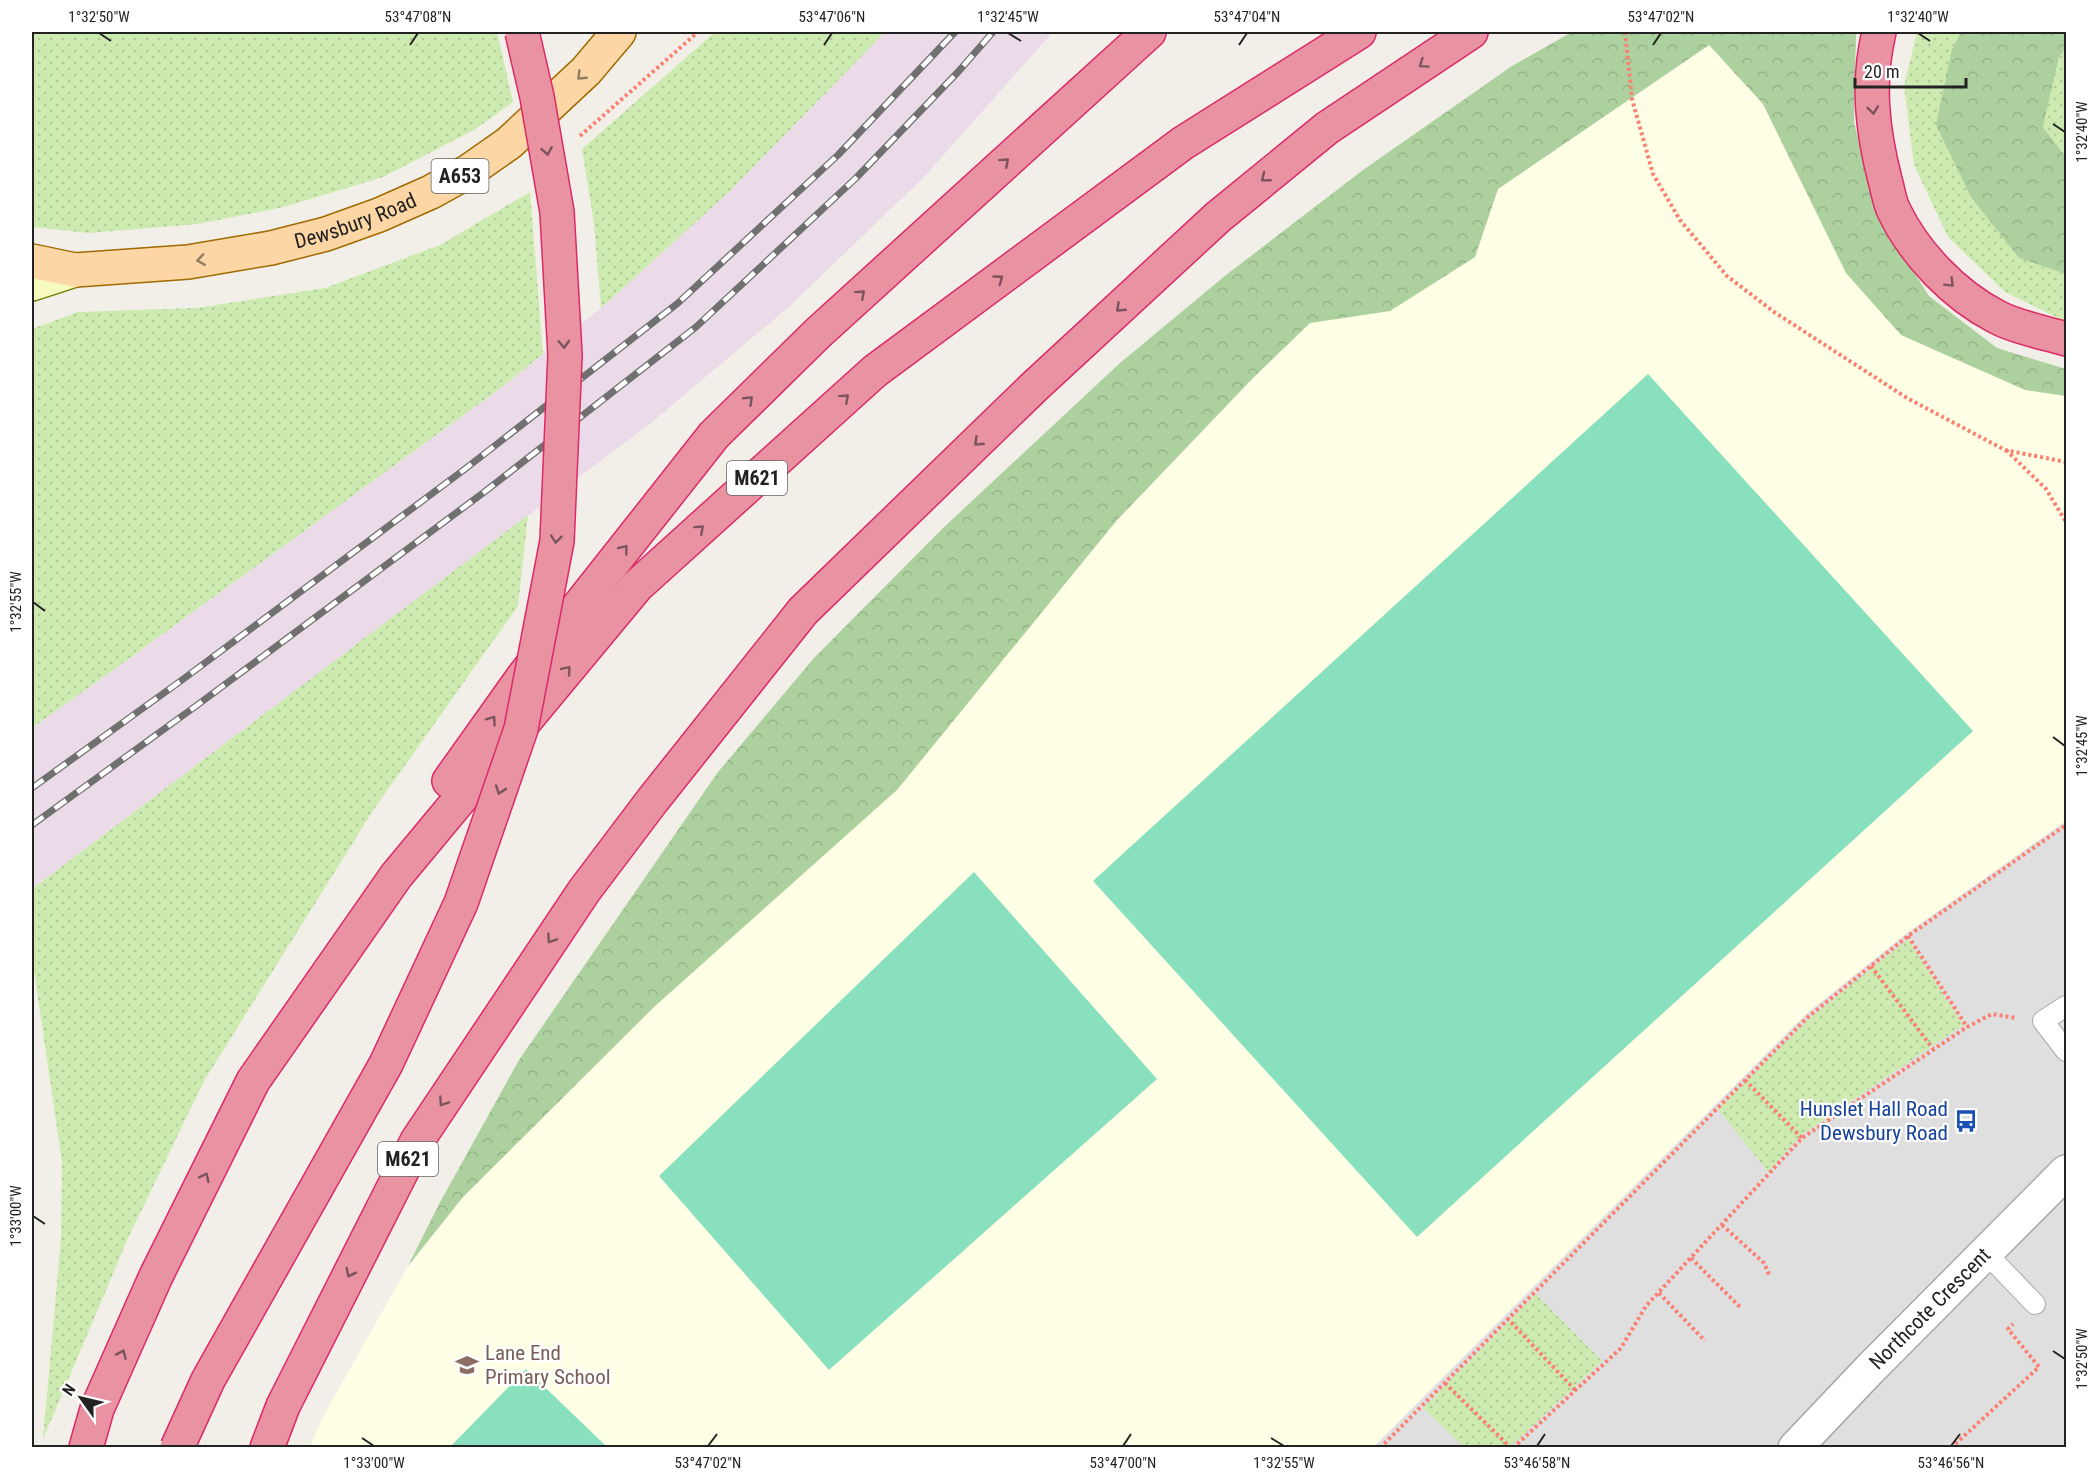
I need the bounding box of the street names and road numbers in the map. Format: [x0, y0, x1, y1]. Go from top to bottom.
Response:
road number: A653 [432, 159, 488, 193]
street label: Dewsbury Road [292, 188, 420, 254]
road number: M621 [727, 461, 787, 495]
road number: M621 [378, 1142, 438, 1176]
street label: Northcote Crescent [1865, 1243, 1995, 1374]

